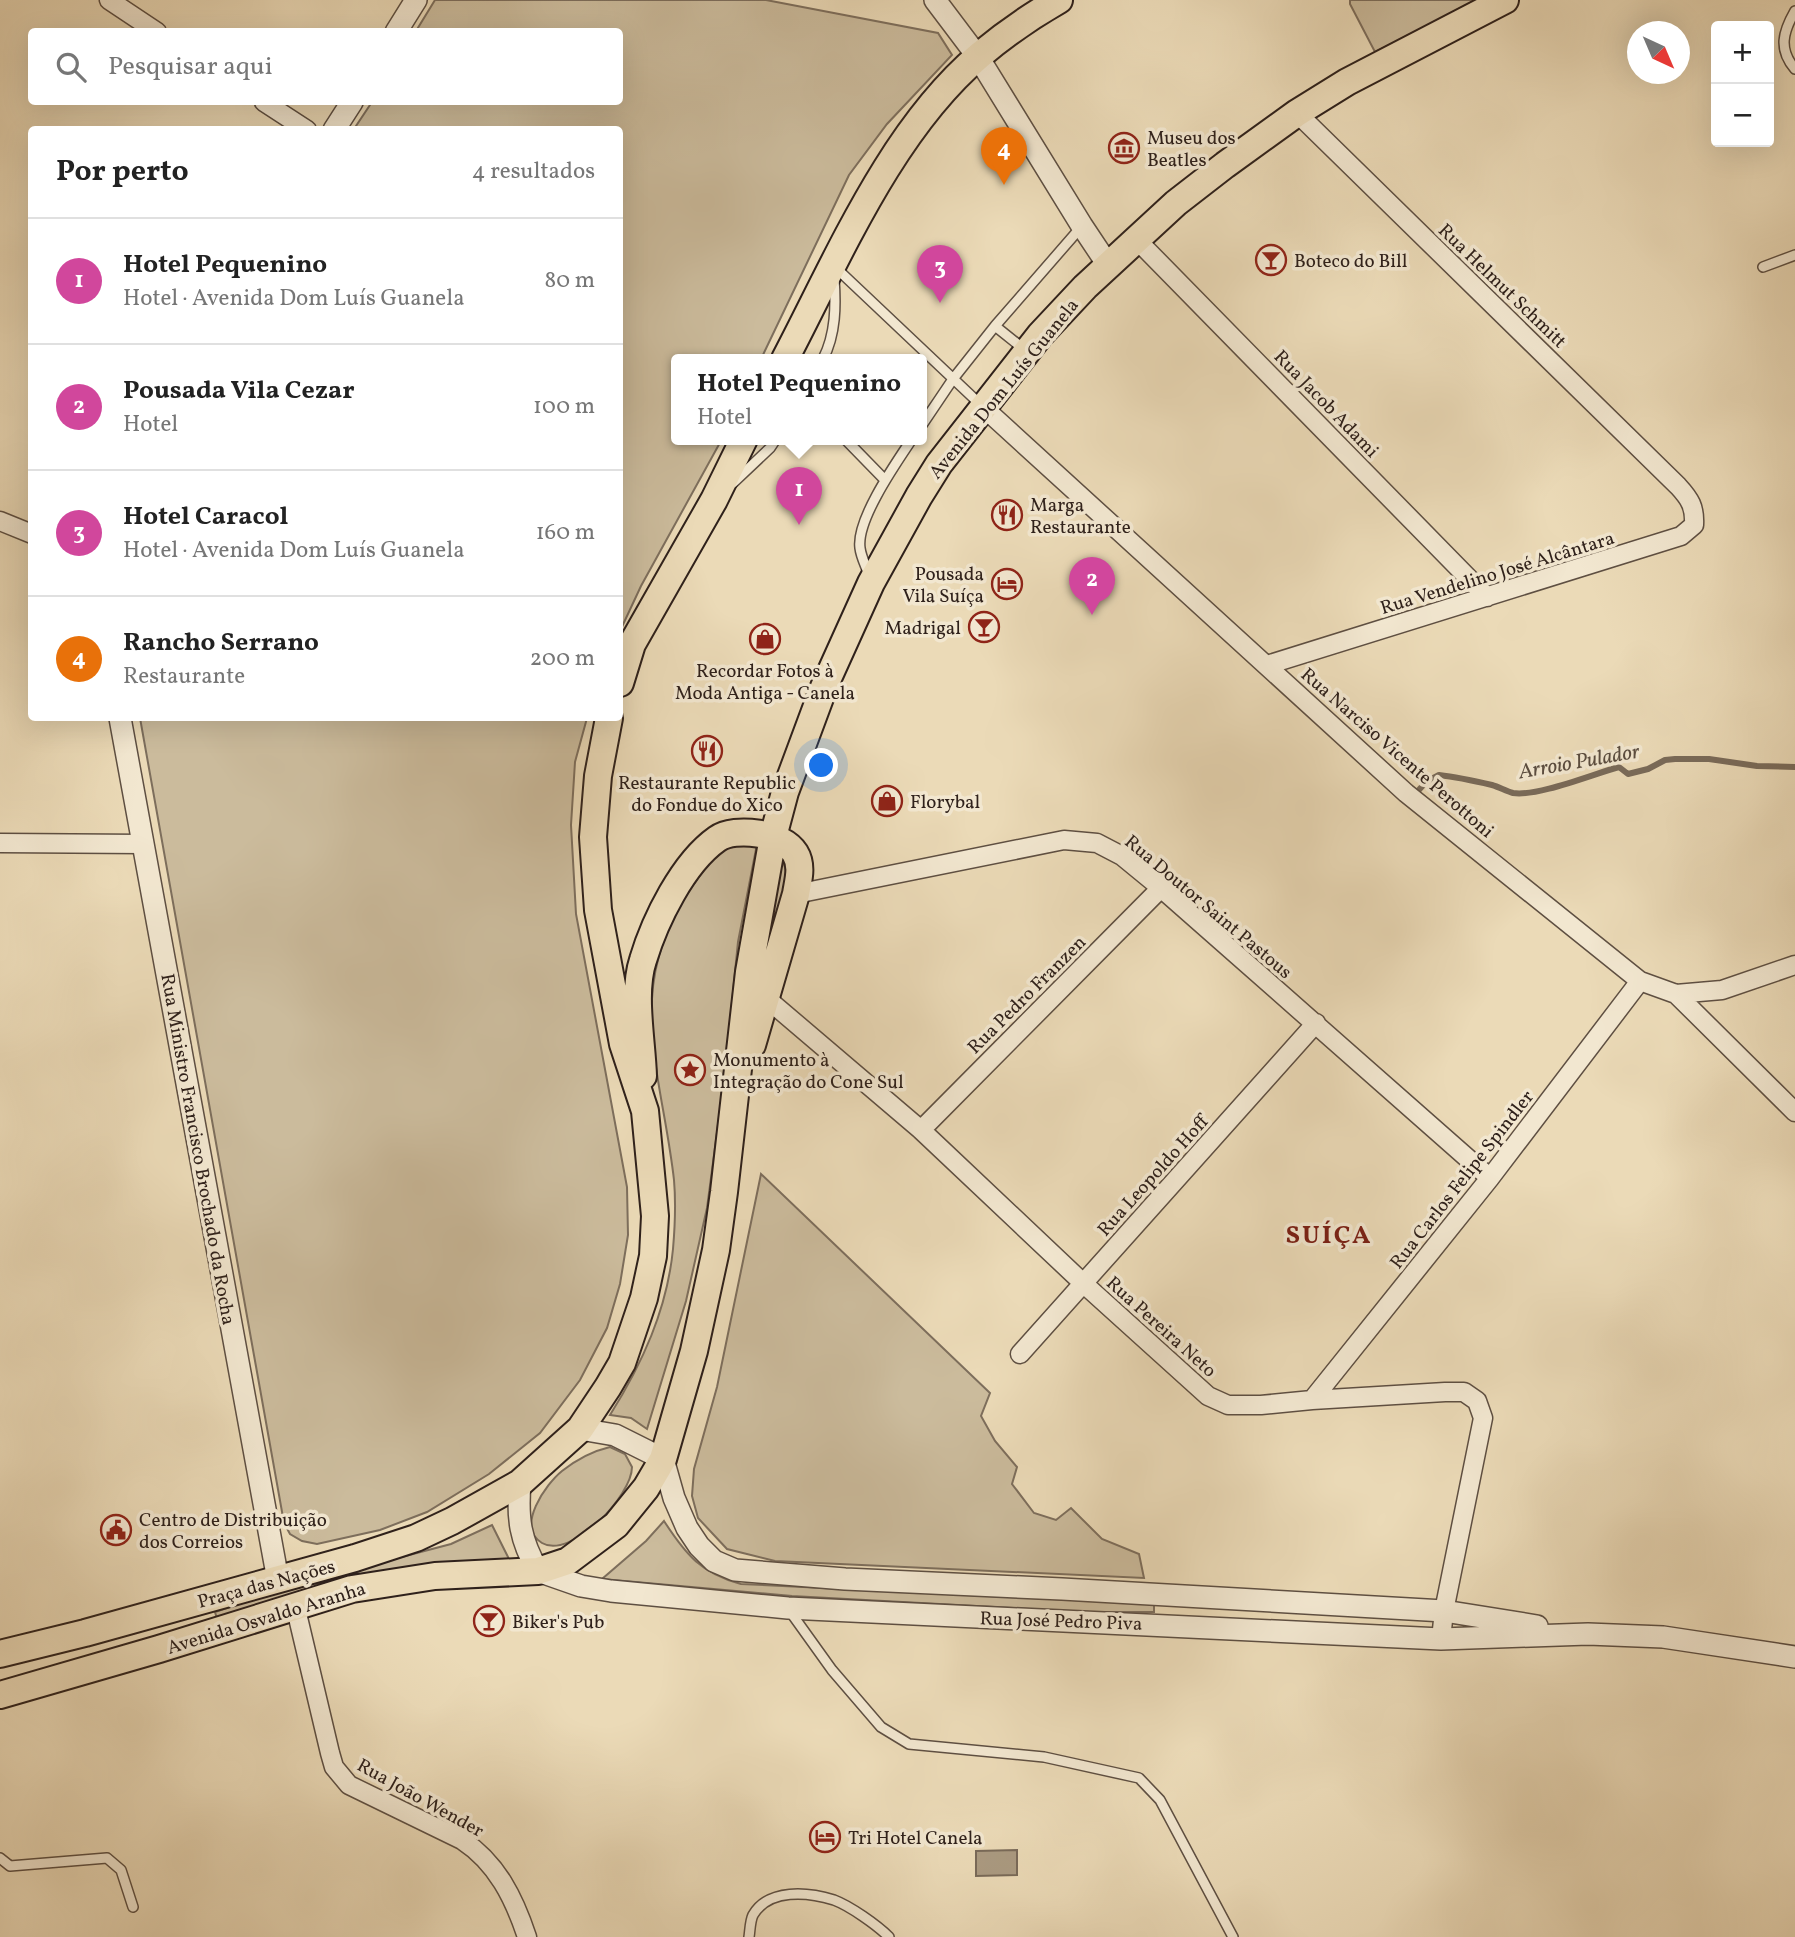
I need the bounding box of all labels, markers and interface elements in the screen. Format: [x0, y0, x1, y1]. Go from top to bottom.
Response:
north arrow [1627, 21, 1690, 84]
map controls [1711, 21, 1774, 147]
button: + [1711, 21, 1774, 84]
search box [28, 28, 623, 105]
icon: search [52, 48, 90, 86]
text: Pesquisar aqui [108, 49, 273, 85]
button: − [1711, 84, 1774, 147]
place label: Museu dos Beatles [1147, 126, 1236, 174]
pin: 4 [981, 127, 1027, 185]
museum icon: Museu dos Beatles [1107, 131, 1141, 165]
text: Por perto [56, 151, 189, 193]
text: 4 resultados [472, 156, 595, 188]
street label: Rua Helmut Schmitt [1432, 218, 1572, 355]
bar icon: Boteco do Bill [1254, 243, 1288, 277]
pin: 3 [917, 245, 963, 303]
text: Hotel Pequenino [123, 247, 327, 283]
place label: Boteco do Bill [1294, 249, 1408, 275]
text: 1 [74, 265, 84, 297]
text: 80 m [545, 265, 595, 297]
text: Hotel · Avenida Dom Luís Guanela [123, 283, 465, 315]
street label: Avenida Dom Luís Guanela [924, 294, 1086, 485]
street label: Rua Jacob Adami [1267, 345, 1384, 464]
popup [671, 354, 927, 445]
text: Hotel Pequenino [697, 366, 901, 402]
text: Pousada Vila Cezar [123, 373, 355, 409]
text: 2 [73, 391, 85, 423]
text: 100 m [533, 391, 595, 423]
text: Hotel [697, 402, 752, 434]
text: Hotel [123, 409, 178, 441]
pin: 1 [776, 467, 822, 525]
place label: Marga Restaurante [1030, 493, 1131, 541]
restaurant icon: Marga Restaurante [990, 498, 1024, 532]
text: Hotel Caracol [123, 499, 288, 535]
text: 3 [73, 517, 85, 549]
text: 160 m [536, 517, 595, 549]
street label: Rua Vendelino José Alcântara [1377, 526, 1618, 622]
text: Hotel · Avenida Dom Luís Guanela [123, 535, 465, 567]
pin: 2 [1069, 557, 1115, 615]
place label: Pousada Vila Suíça [902, 562, 984, 610]
hotel icon: Pousada Vila Suíça [990, 567, 1024, 601]
bar icon: Madrigal [967, 610, 1001, 644]
place label: Madrigal [885, 616, 961, 642]
shop icon: Recordar Fotos à Moda Antiga - Canela [748, 622, 782, 656]
text: Rancho Serrano [123, 625, 319, 661]
text: 4 [72, 643, 86, 675]
text: 200 m [530, 643, 595, 675]
place label: Recordar Fotos à Moda Antiga - Canela [675, 659, 855, 707]
text: Restaurante [123, 661, 245, 693]
street label: Rua Narciso Vicente Perottoni [1295, 662, 1499, 845]
restaurant icon: Restaurante Republic do Fondue do Xico [690, 734, 724, 768]
water label: Arroio Pulador [1516, 738, 1642, 788]
your location [804, 748, 838, 782]
place label: Restaurante Republic do Fondue do Xico [618, 771, 796, 819]
shop icon: Florybal [870, 784, 904, 818]
place label: Florybal [910, 790, 981, 816]
street label: Rua Doutor Saint Pastous [1118, 830, 1297, 985]
street label: Rua Pedro Franzen [962, 930, 1092, 1060]
street label: Rua Ministro Francisco Brochado da Rocha [153, 972, 241, 1327]
place label: Monumento à Integração do Cone Sul [713, 1048, 904, 1096]
place icon: Monumento à Integração do Cone Sul [673, 1053, 707, 1087]
street label: Rua Carlos Felipe Spindler [1385, 1085, 1541, 1275]
street label: Rua Leopoldo Hoff [1092, 1108, 1217, 1243]
district label: SUÍÇA [1285, 1218, 1373, 1254]
street label: Rua Pereira Neto [1100, 1271, 1221, 1384]
place label: Centro de Distribuição dos Correios [139, 1508, 327, 1556]
public building icon: Centro de Distribuição dos Correios [99, 1513, 133, 1547]
street label: Praça das Nações [195, 1554, 338, 1616]
street label: Avenida Osvaldo Aranha [164, 1576, 369, 1662]
bar icon: Biker's Pub [472, 1604, 506, 1638]
street label: Rua José Pedro Piva [979, 1606, 1143, 1638]
place label: Biker's Pub [512, 1610, 604, 1636]
street label: Rua João Wender [352, 1753, 488, 1844]
hotel icon: Tri Hotel Canela [808, 1820, 842, 1854]
place label: Tri Hotel Canela [848, 1826, 983, 1852]

